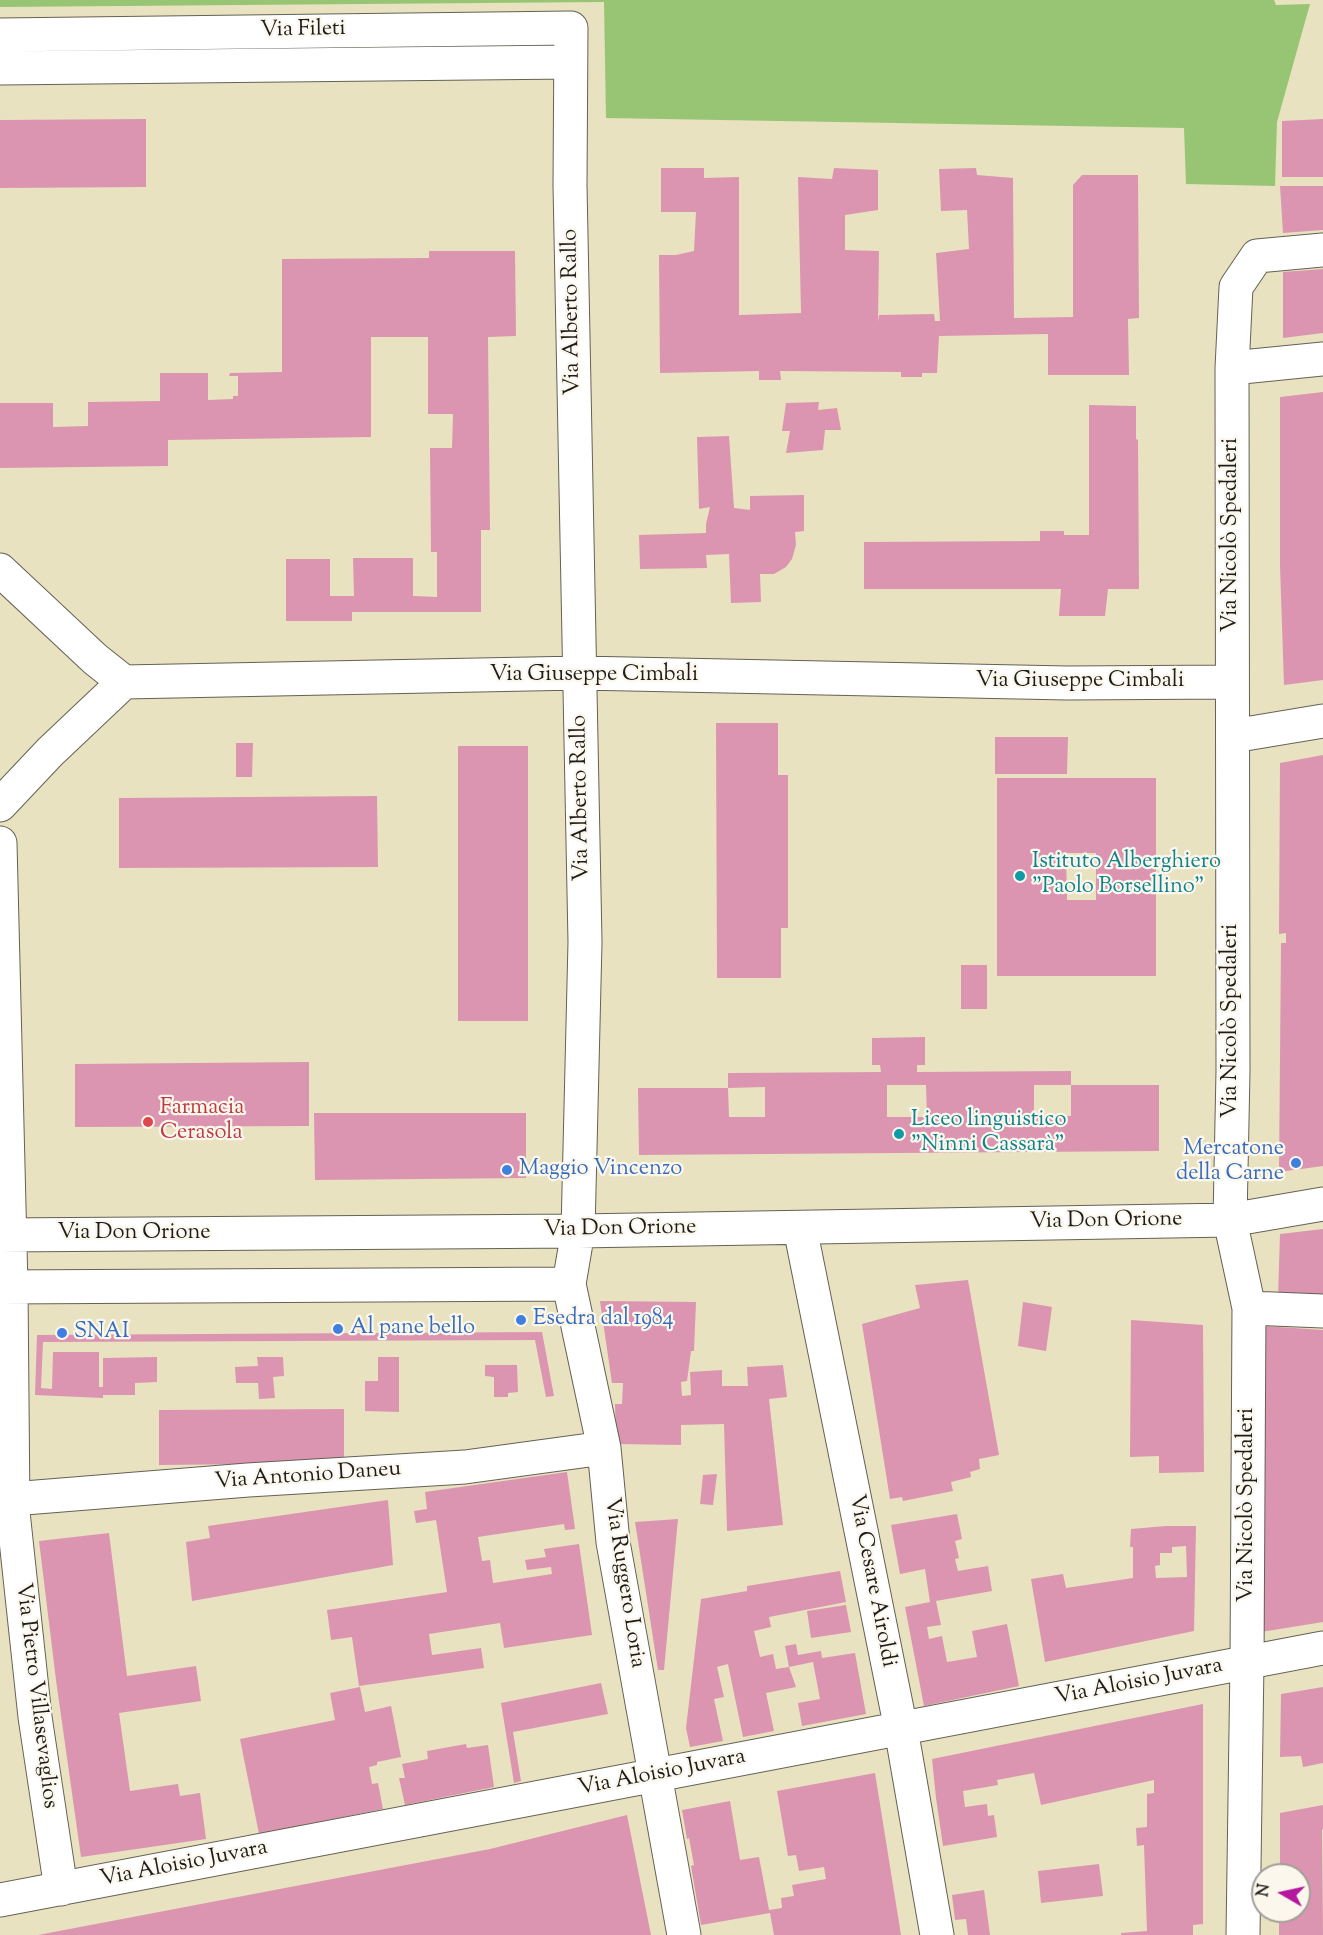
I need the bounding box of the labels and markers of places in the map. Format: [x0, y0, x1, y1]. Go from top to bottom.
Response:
place label: Istituto Alberghiero "Paolo Borsellino" [1032, 850, 1221, 902]
marker: Istituto Alberghiero "Paolo Borsellino" [1013, 869, 1027, 883]
place label: Farmacia Cerasola [160, 1096, 244, 1148]
place label: Liceo linguistico "Ninni Cassarà" [911, 1108, 1066, 1160]
marker: Farmacia Cerasola [141, 1115, 155, 1129]
marker: Liceo linguistico "Ninni Cassarà" [892, 1127, 906, 1141]
place label: Mercatone della Carne [1176, 1137, 1284, 1188]
marker: Mercatone della Carne [1289, 1156, 1303, 1170]
place label: Maggio Vincenzo [519, 1157, 682, 1183]
marker: Maggio Vincenzo [500, 1163, 514, 1177]
place label: Esedra dal 1984 [533, 1307, 674, 1333]
marker: Esedra dal 1984 [514, 1313, 528, 1327]
place label: Al pane bello [350, 1316, 475, 1342]
place label: SNAI [74, 1320, 129, 1346]
marker: Al pane bello [331, 1322, 345, 1336]
marker: SNAI [55, 1326, 69, 1340]

